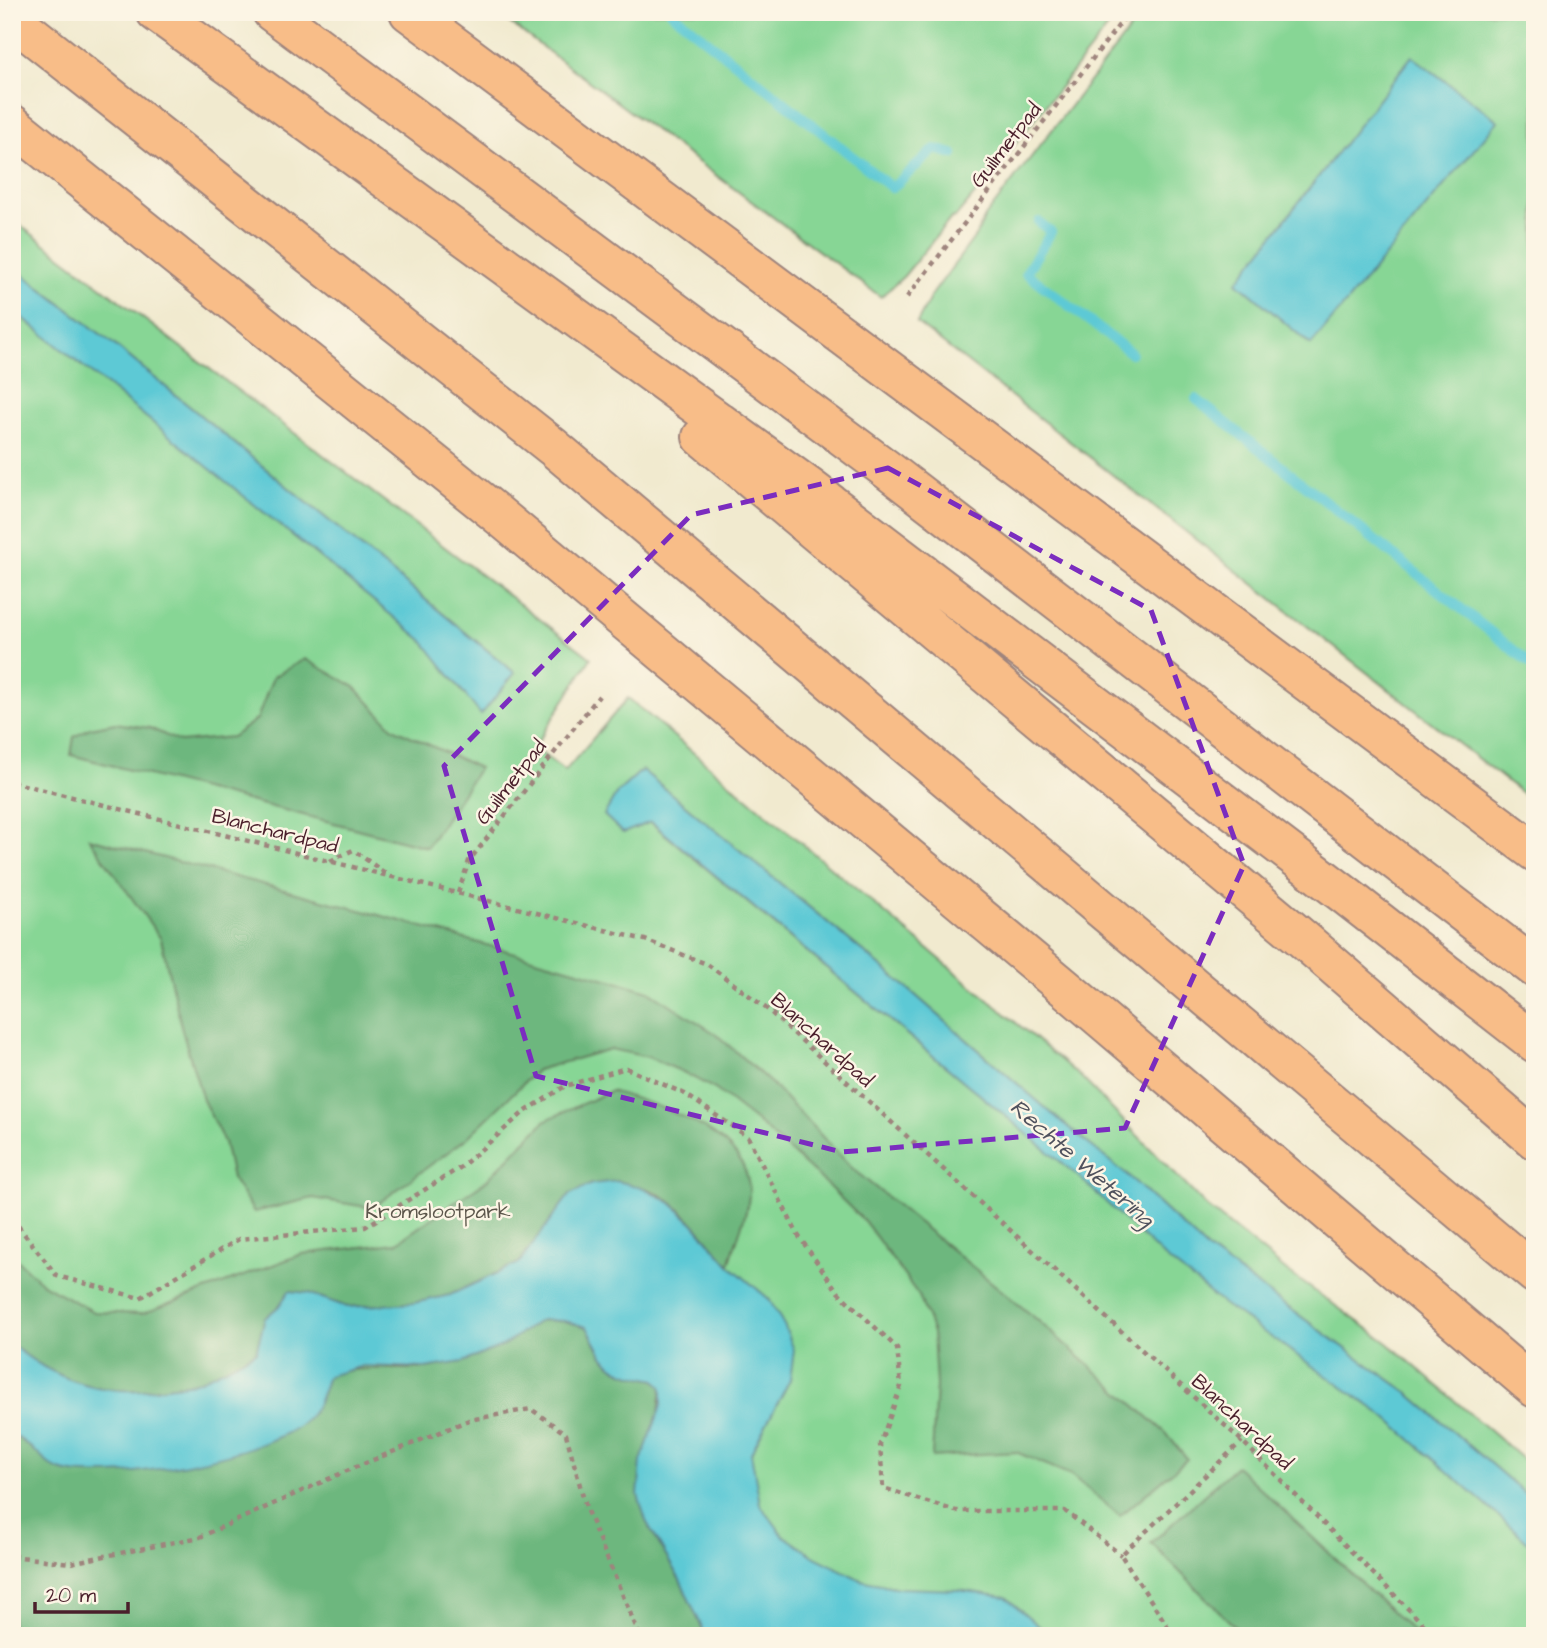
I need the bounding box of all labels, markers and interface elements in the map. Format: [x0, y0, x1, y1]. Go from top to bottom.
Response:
street label: Guilmetpad [963, 96, 1049, 194]
street label: Guilmetpad [468, 733, 554, 831]
street label: Blanchardpad [209, 801, 341, 862]
street label: Blanchardpad [764, 986, 880, 1095]
water label: Rechte Wetering [1003, 1092, 1162, 1236]
park label: Kromslootpark [365, 1197, 511, 1227]
street label: Blanchardpad [1184, 1367, 1299, 1478]
scale bar [35, 1571, 128, 1615]
text: 20 m [46, 1581, 97, 1610]

